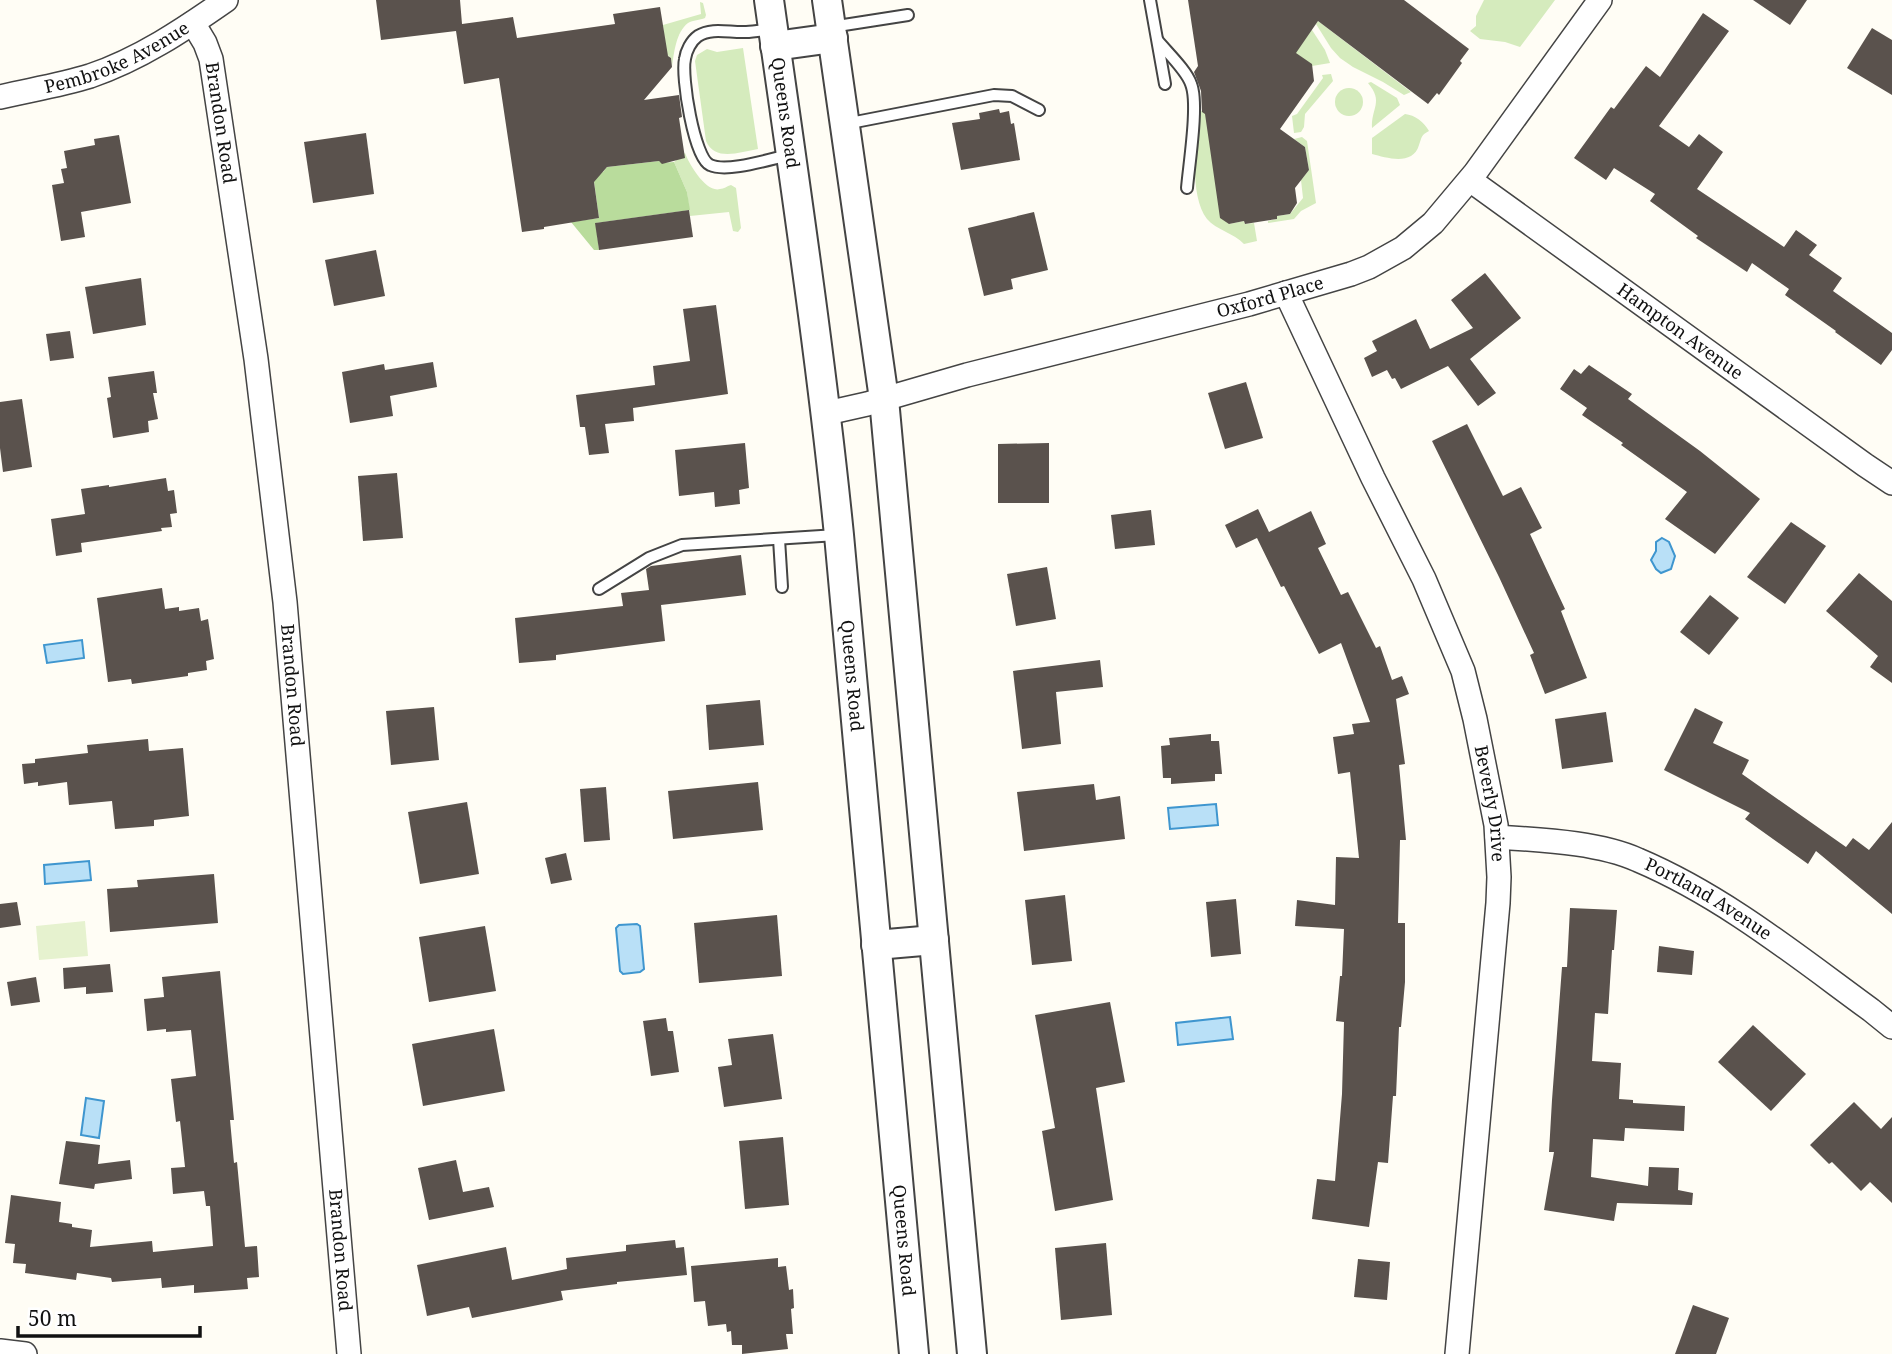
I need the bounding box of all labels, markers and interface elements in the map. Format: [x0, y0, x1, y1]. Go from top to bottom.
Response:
street label: Pembroke Avenue [42, 15, 193, 98]
street label: Queens Road [766, 56, 806, 170]
street label: Brandon Road [201, 60, 243, 185]
street label: Oxford Place [1214, 270, 1326, 323]
street label: Hampton Avenue [1613, 277, 1748, 384]
street label: Queens Road [836, 619, 870, 733]
street label: Brandon Road [276, 623, 310, 747]
street label: Beverly Drive [1469, 743, 1511, 862]
street label: Portland Avenue [1641, 852, 1777, 945]
street label: Queens Road [888, 1184, 922, 1297]
street label: Brandon Road [324, 1188, 358, 1312]
scale bar [18, 1294, 200, 1338]
text: 50 m [28, 1304, 77, 1332]

